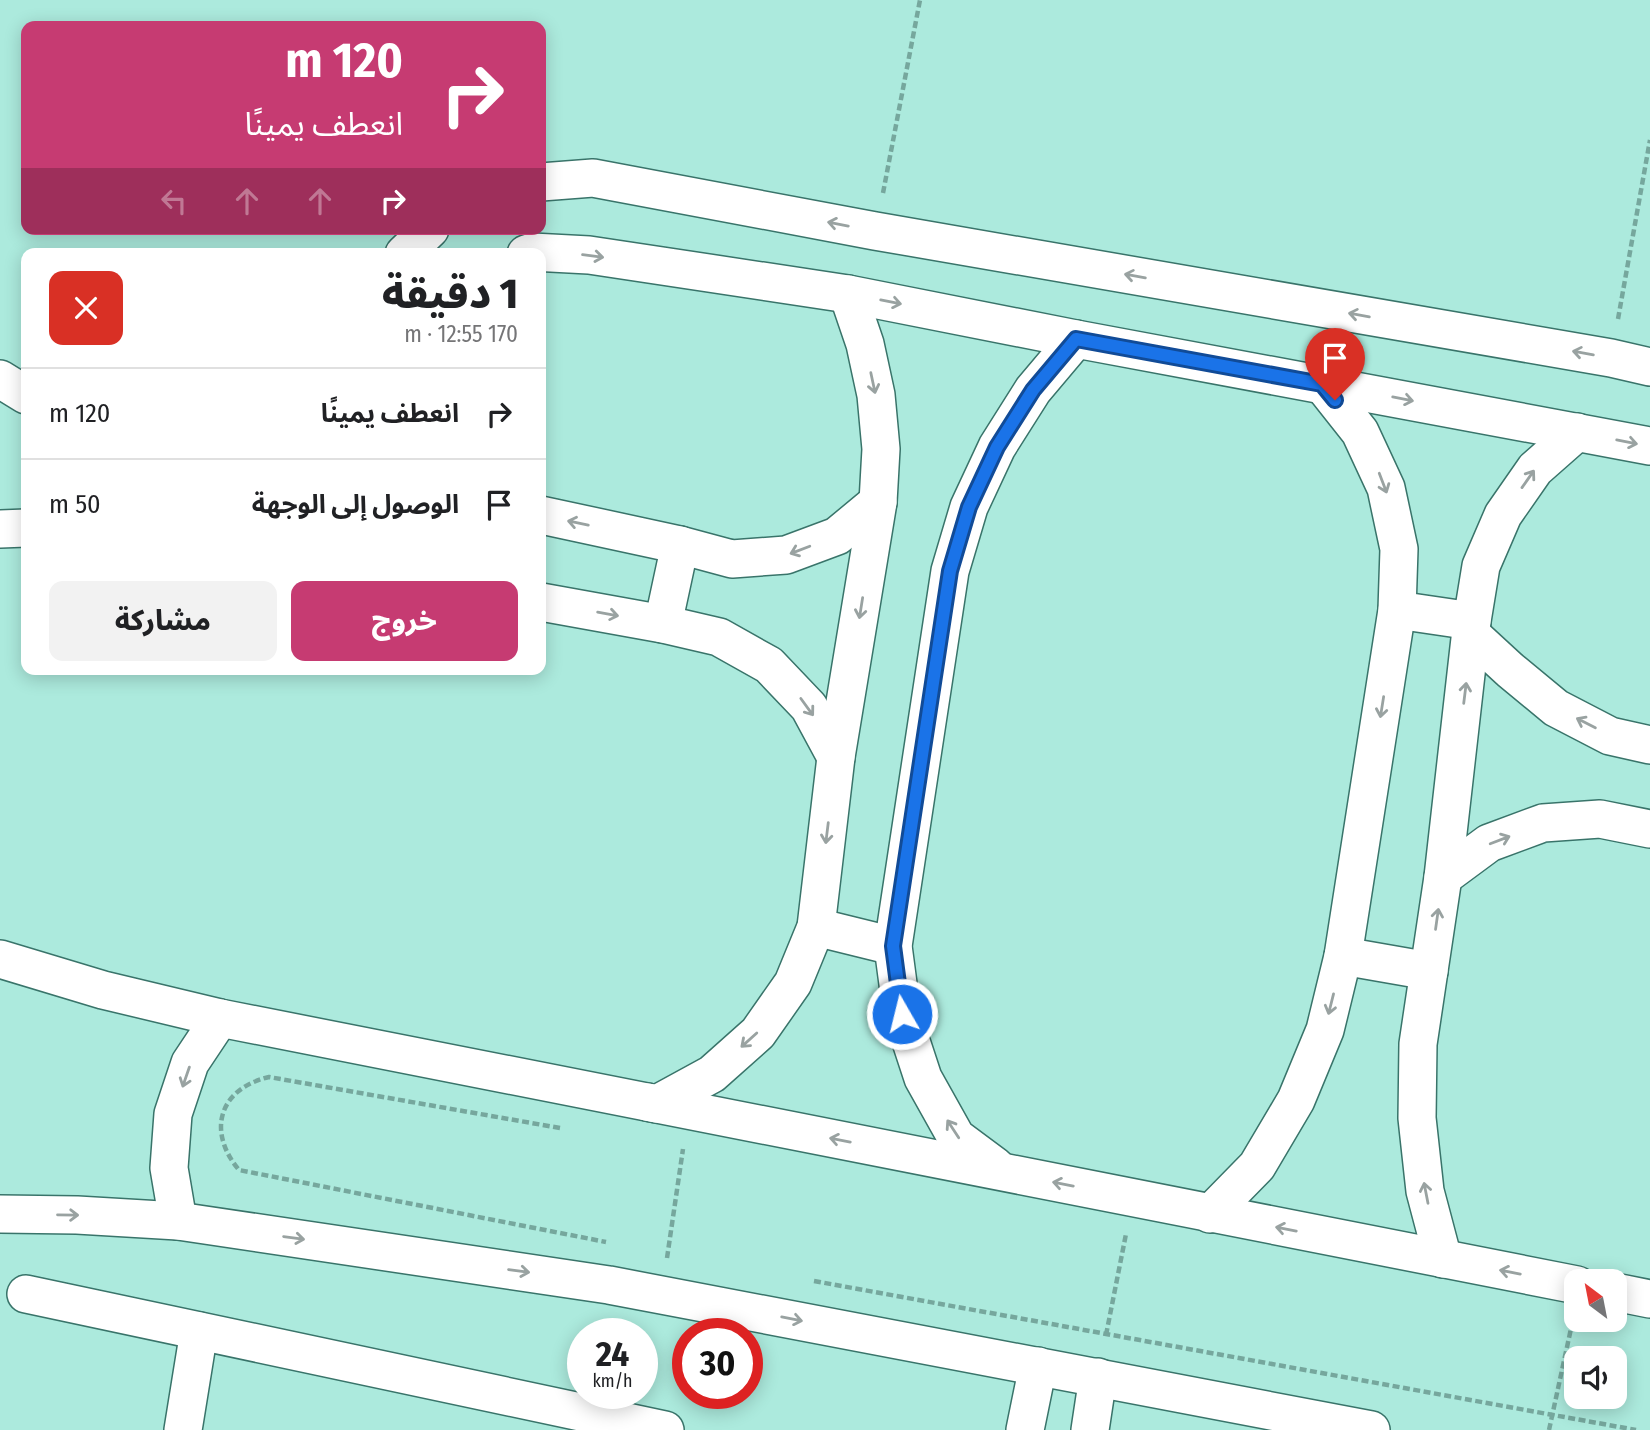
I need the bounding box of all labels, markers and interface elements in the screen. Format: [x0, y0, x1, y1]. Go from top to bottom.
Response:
text: 120 m [285, 31, 403, 90]
icon: right [427, 49, 518, 140]
text: انعطف يمينًا [244, 105, 403, 143]
icon: left [155, 182, 193, 220]
icon: ahead [228, 182, 266, 220]
icon: ahead [301, 182, 339, 220]
icon: right [374, 182, 412, 220]
one-way arrow [827, 217, 850, 231]
one-way arrow [581, 250, 604, 263]
text: 1 دقيقة [382, 269, 518, 319]
one-way arrow [1124, 269, 1147, 282]
button: close [49, 271, 123, 345]
one-way arrow [879, 296, 902, 309]
one-way arrow [1348, 308, 1371, 321]
text: 170 m · 12:55 [404, 320, 518, 348]
pin [1305, 328, 1365, 400]
icon: arrive [1316, 339, 1354, 377]
one-way arrow [1572, 346, 1595, 359]
one-way arrow [867, 371, 881, 394]
one-way arrow [1391, 393, 1414, 407]
icon: right [480, 395, 518, 433]
text: 120 m [49, 398, 110, 429]
text: انعطف يمينًا [321, 398, 459, 429]
one-way arrow [1615, 435, 1638, 449]
one-way arrow [1521, 470, 1535, 489]
one-way arrow [1378, 472, 1391, 494]
icon: arrive [480, 486, 518, 524]
text: 50 m [49, 489, 101, 520]
text: الوصول إلى الوجهة [252, 489, 459, 520]
one-way arrow [567, 516, 590, 530]
one-way arrow [790, 545, 812, 557]
button: مشاركة [49, 581, 277, 661]
button: خروج [291, 581, 518, 661]
one-way arrow [854, 596, 867, 619]
one-way arrow [596, 608, 619, 621]
one-way arrow [1459, 682, 1472, 705]
one-way arrow [1375, 696, 1388, 718]
one-way arrow [799, 697, 814, 716]
one-way arrow [1576, 716, 1597, 730]
one-way arrow [821, 821, 834, 844]
one-way arrow [1488, 832, 1510, 845]
one-way arrow [1431, 908, 1444, 931]
position arrow [865, 977, 939, 1051]
one-way arrow [1324, 992, 1338, 1015]
one-way arrow [741, 1032, 759, 1048]
one-way arrow [179, 1065, 191, 1087]
one-way arrow [945, 1120, 960, 1139]
one-way arrow [829, 1133, 852, 1147]
one-way arrow [1052, 1177, 1075, 1191]
one-way arrow [1419, 1182, 1433, 1205]
one-way arrow [56, 1208, 79, 1222]
one-way arrow [1275, 1221, 1298, 1235]
one-way arrow [282, 1232, 305, 1245]
one-way arrow [508, 1265, 530, 1278]
one-way arrow [1499, 1265, 1522, 1279]
north arrow [1564, 1269, 1628, 1332]
map controls [1564, 1269, 1627, 1409]
one-way arrow [780, 1313, 803, 1326]
speed limit sign: 30 [672, 1318, 763, 1409]
text: 24 [596, 1333, 629, 1375]
button: sound [1564, 1346, 1627, 1409]
text: km/h [592, 1370, 633, 1392]

